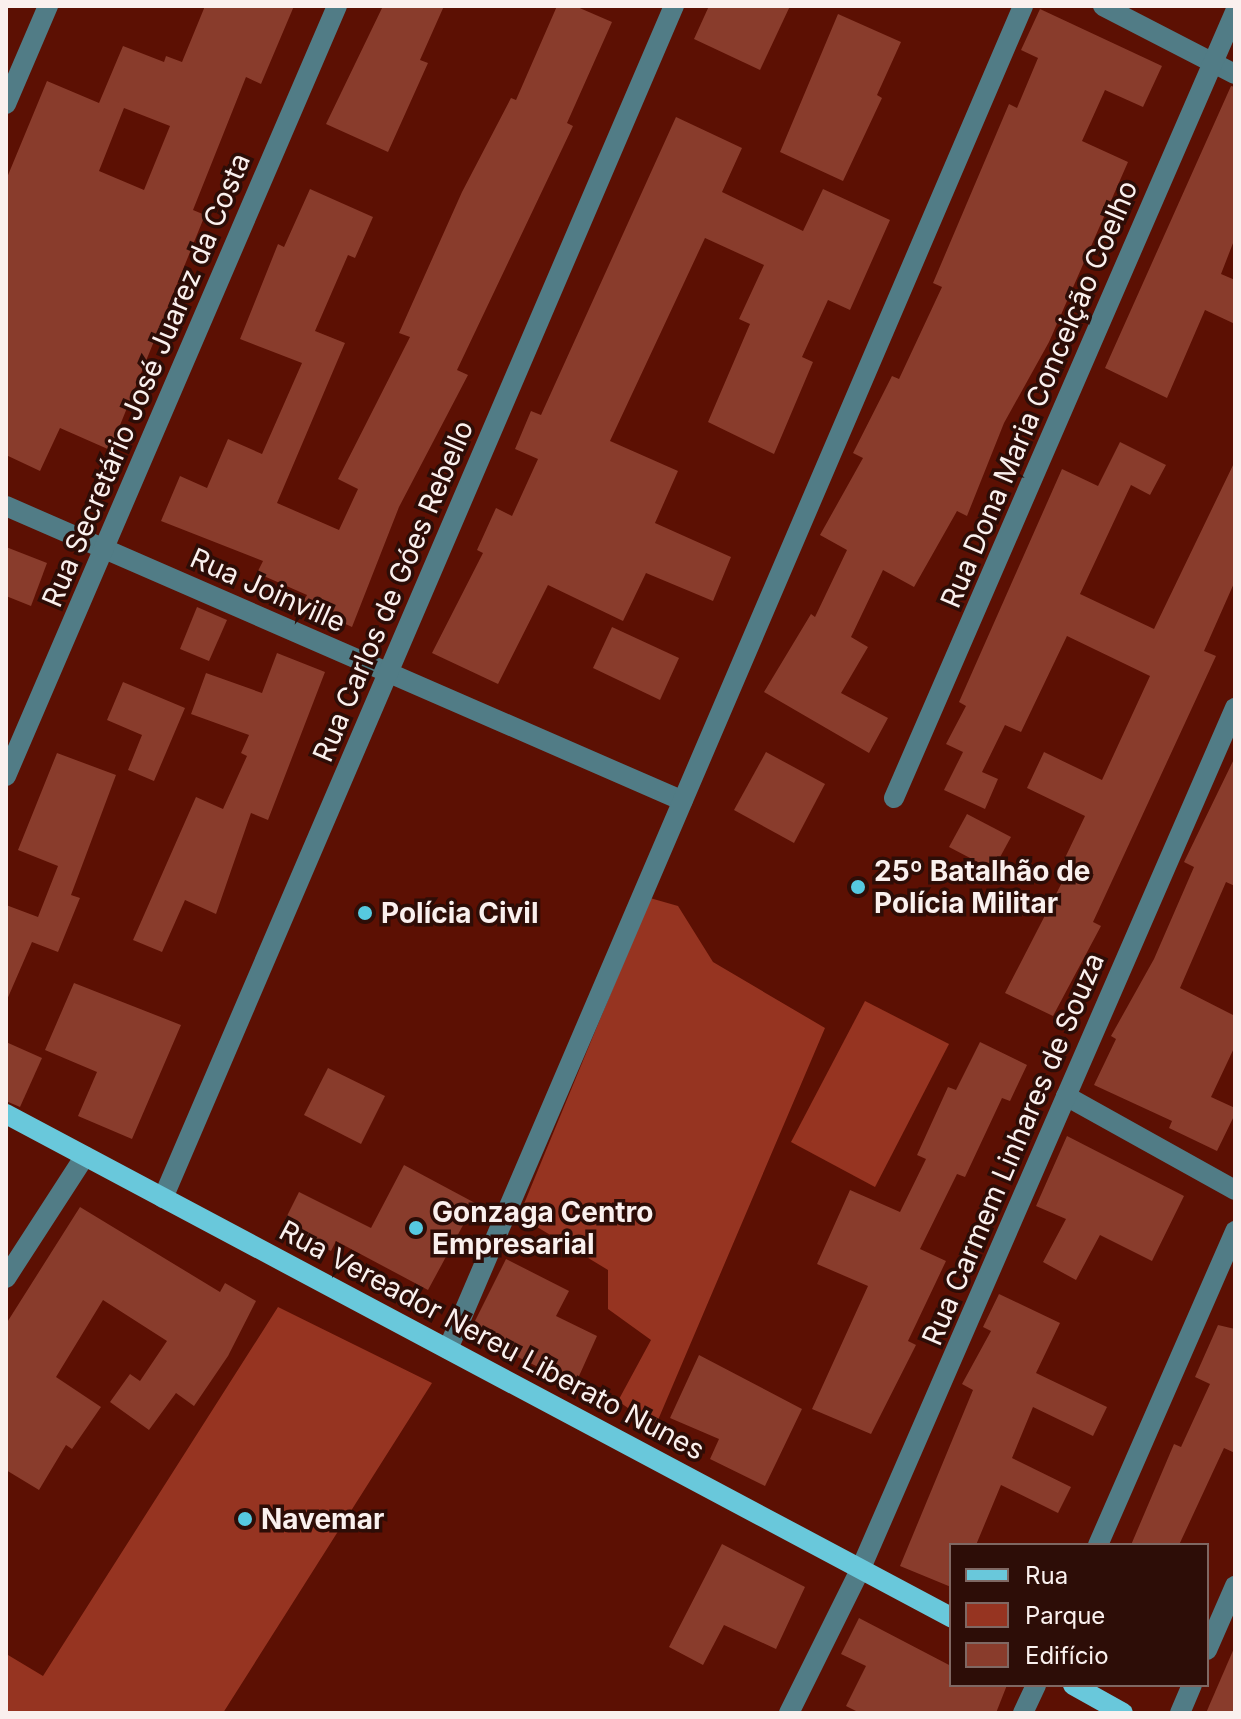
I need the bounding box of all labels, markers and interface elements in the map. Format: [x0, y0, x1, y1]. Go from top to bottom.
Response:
street label: Rua Secretário José Juarez da Costa [35, 148, 257, 612]
street label: Rua Dona Maria Conceição Coelho [933, 175, 1145, 613]
street label: Rua Carlos de Góes Rebello [306, 415, 480, 767]
street label: Rua Joinville [185, 541, 351, 639]
place label: 25º Batalhão de Polícia Militar [874, 854, 1090, 920]
marker: 25º Batalhão de Polícia Militar [849, 878, 867, 896]
place label: Polícia Civil [381, 896, 538, 930]
marker: Polícia Civil [356, 904, 374, 922]
street label: Rua Carmem Linhares de Souza [915, 948, 1111, 1350]
place label: Gonzaga Centro Empresarial [432, 1195, 653, 1261]
street label: Rua Vereador Nereu Liberato Nunes [274, 1213, 710, 1467]
marker: Gonzaga Centro Empresarial [407, 1219, 425, 1237]
place label: Navemar [261, 1502, 384, 1536]
marker: Navemar [236, 1510, 254, 1528]
legend [949, 1543, 1209, 1687]
text: Rua [1025, 1561, 1068, 1590]
text: Parque [1025, 1601, 1105, 1630]
text: Edifício [1025, 1641, 1109, 1670]

